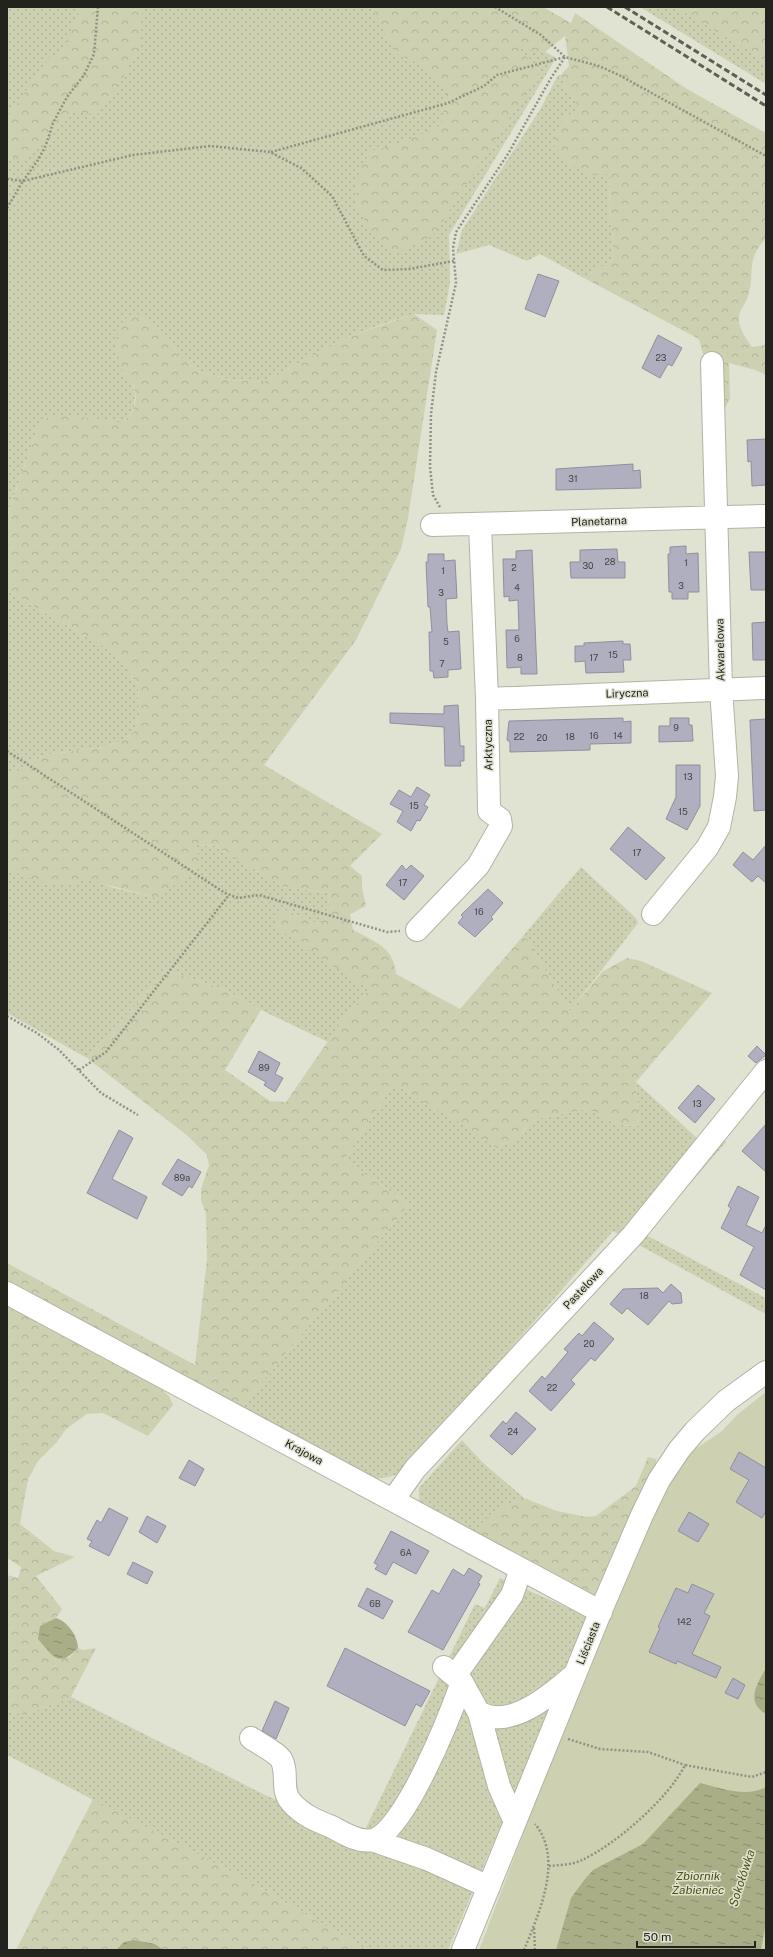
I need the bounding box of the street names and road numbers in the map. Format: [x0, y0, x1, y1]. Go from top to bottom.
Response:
street label: Planetarna [571, 514, 627, 528]
street label: Akwarelowa [713, 618, 727, 682]
street label: Liryczna [605, 686, 649, 700]
street label: Arktyczna [482, 719, 494, 771]
street label: Pastelowa [561, 1265, 605, 1311]
street label: Krajowa [283, 1437, 325, 1467]
street label: Liściasta [574, 1620, 602, 1666]

